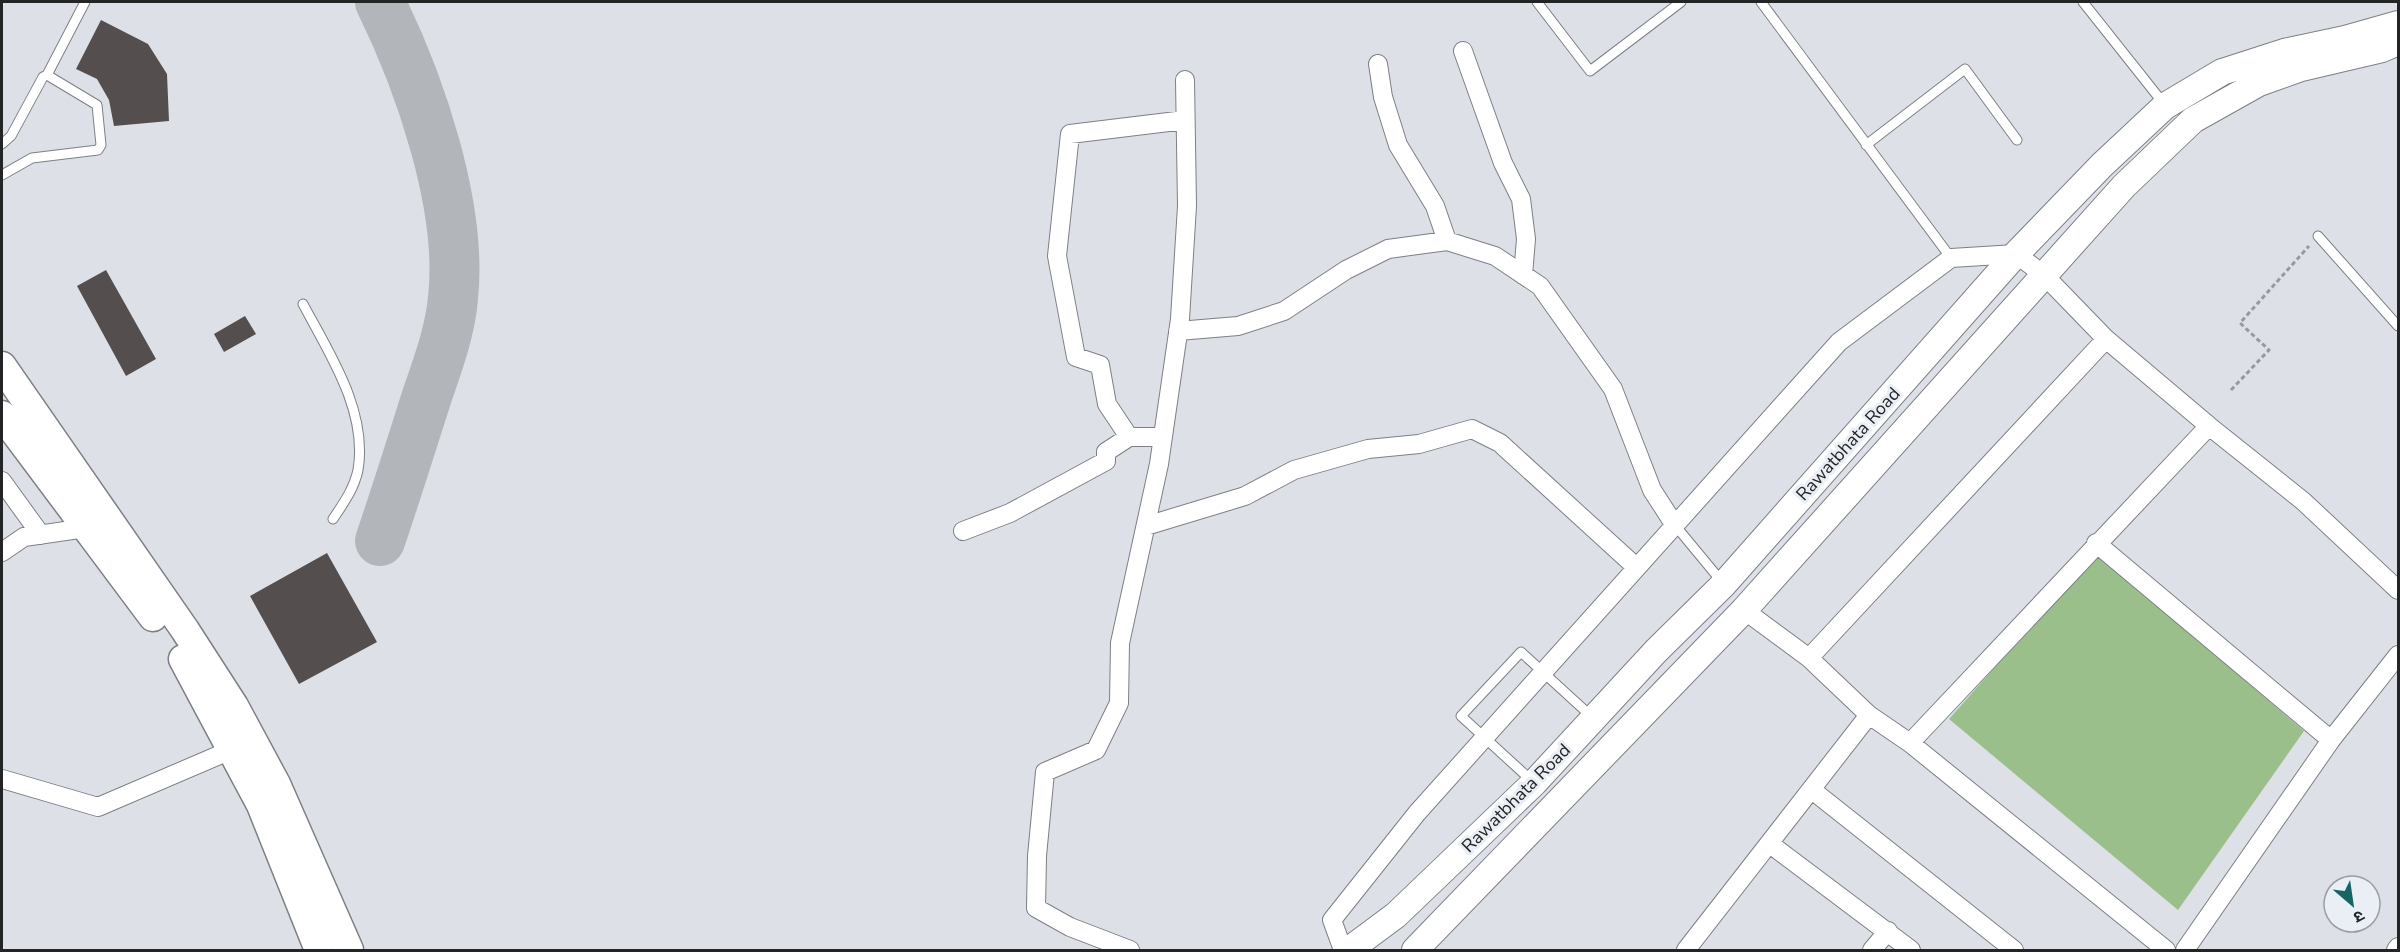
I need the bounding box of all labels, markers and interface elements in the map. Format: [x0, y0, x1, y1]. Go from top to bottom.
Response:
street label: Rawatbhata Road [1791, 382, 1905, 506]
street label: Rawatbhata Road [1456, 738, 1576, 858]
north arrow [2322, 874, 2382, 934]
text: उ [2349, 904, 2368, 928]

